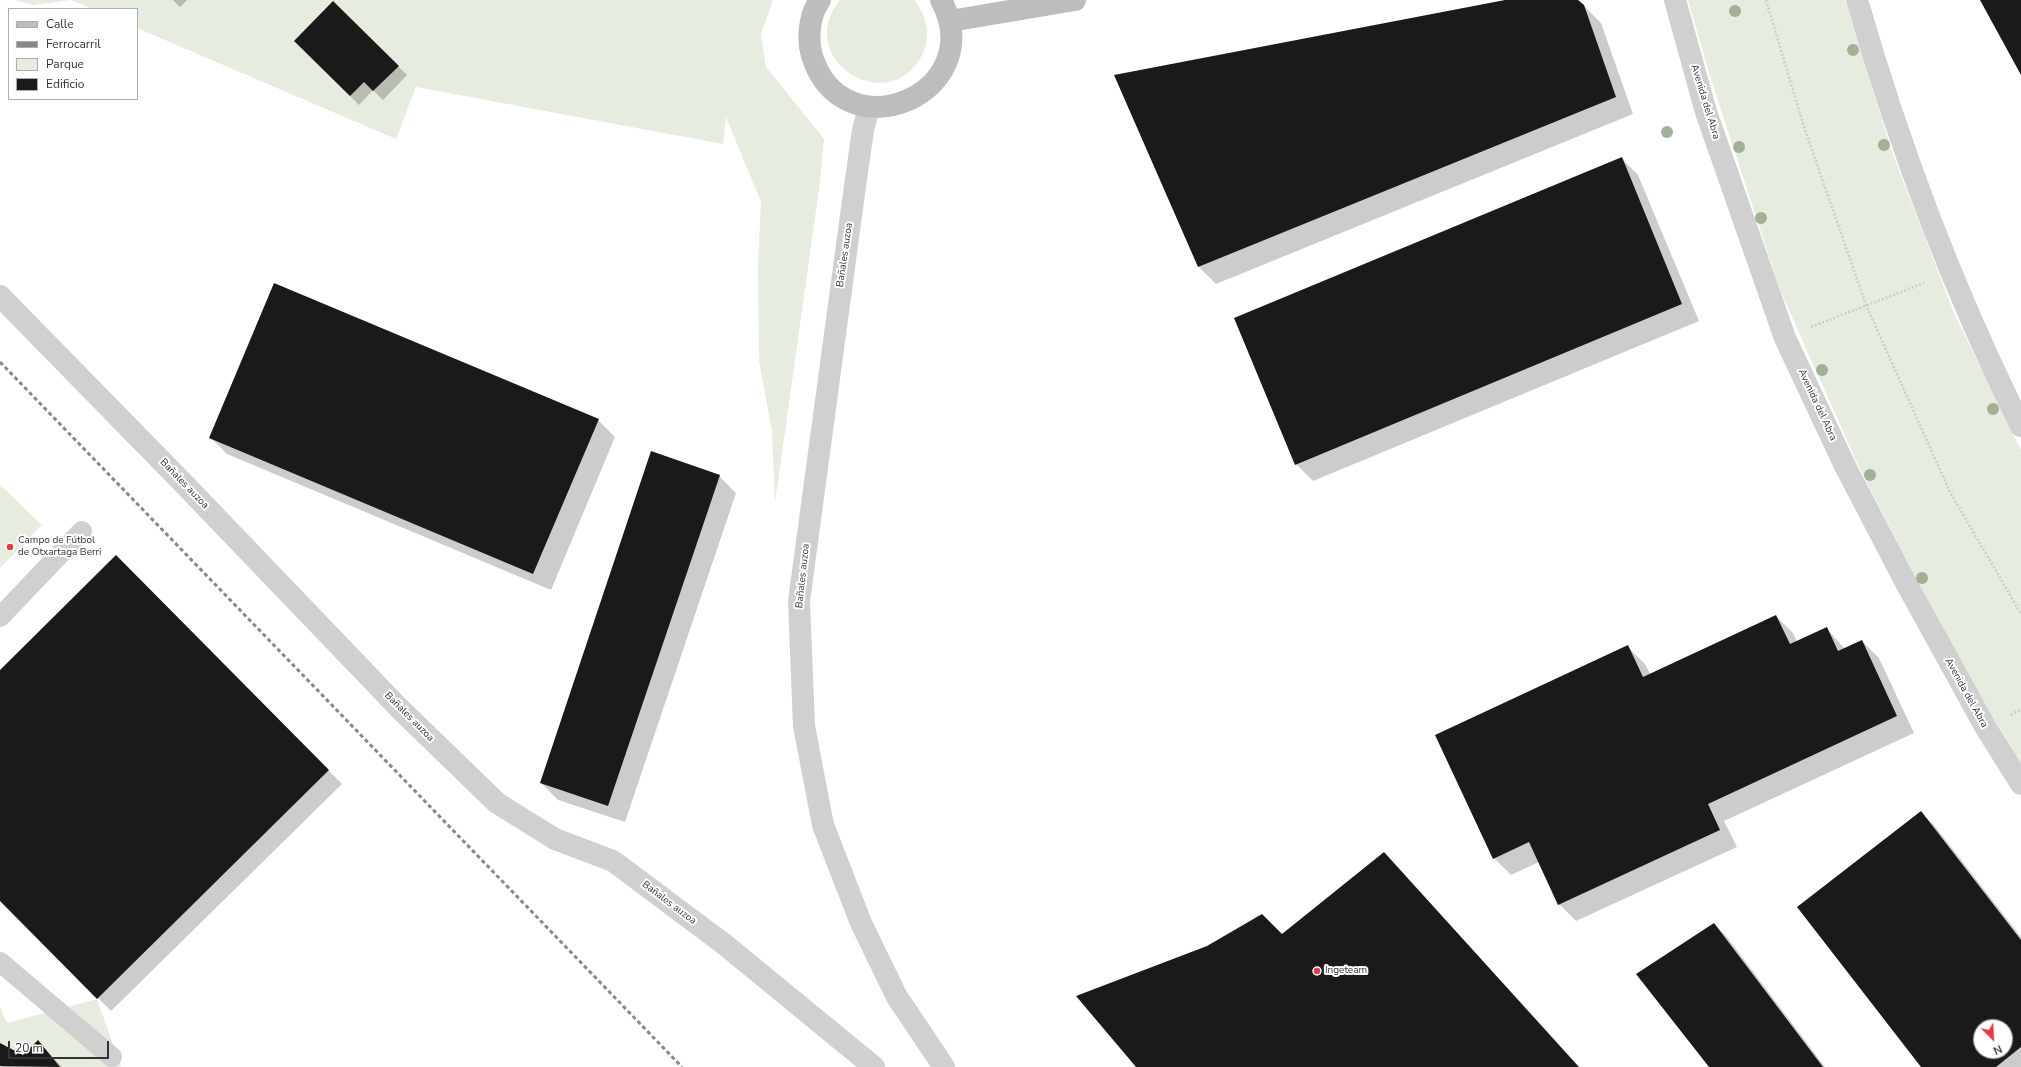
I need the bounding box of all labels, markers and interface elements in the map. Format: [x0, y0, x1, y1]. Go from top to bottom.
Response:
legend [8, 8, 138, 100]
text: Calle [46, 16, 74, 32]
text: Ferrocarril [46, 36, 101, 52]
text: Parque [46, 56, 84, 72]
street label: Avenida del Abra [1688, 63, 1722, 141]
text: Edificio [46, 76, 84, 92]
street label: Bañales auzoa [835, 222, 855, 288]
street label: Avenida del Abra [1795, 367, 1839, 443]
street label: Bañales auzoa [157, 456, 211, 512]
place label: Campo de Fútbol de Otxartaga Berri [18, 535, 101, 558]
marker: Campo de Fútbol de Otxartaga Berri [5, 542, 15, 552]
street label: Bañales auzoa [794, 543, 812, 609]
street label: Avenida del Abra [1942, 656, 1990, 730]
street label: Bañales auzoa [382, 690, 436, 744]
street label: Bañales auzoa [639, 879, 699, 927]
place label: Ingeteam [1325, 965, 1367, 977]
marker: Ingeteam [1312, 966, 1322, 976]
north arrow [1973, 1019, 2013, 1059]
scale bar [10, 1033, 111, 1059]
text: 20 m [15, 1040, 43, 1056]
text: N [1991, 1041, 2004, 1058]

